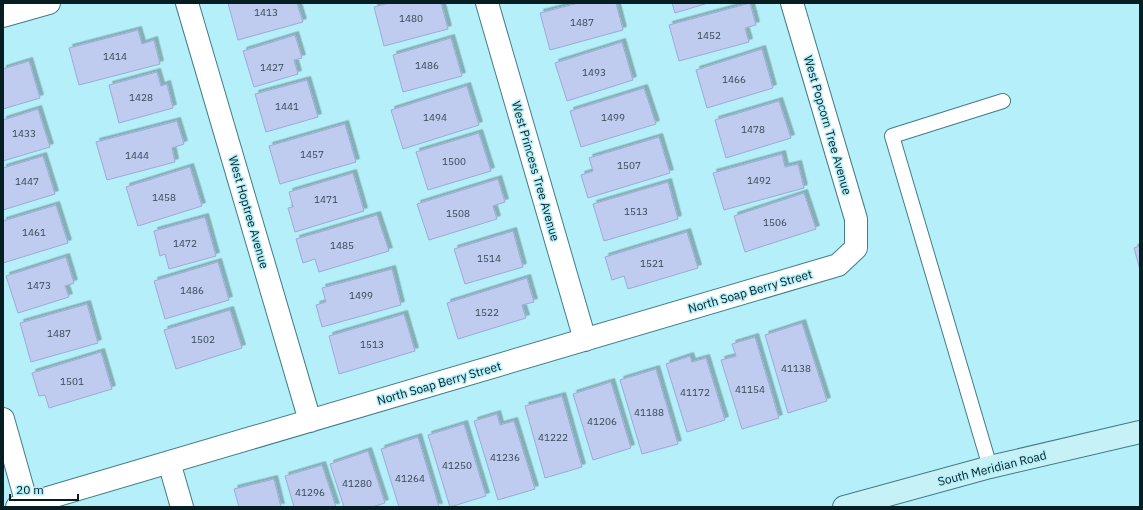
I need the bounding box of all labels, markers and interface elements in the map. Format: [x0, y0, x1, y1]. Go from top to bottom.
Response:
house number: 1413 [254, 6, 278, 19]
house number: 1480 [399, 12, 423, 25]
house number: 1487 [570, 16, 594, 29]
house number: 1452 [697, 29, 721, 42]
house number: 1414 [103, 50, 127, 63]
street label: West Popcorn Tree Avenue [801, 54, 855, 197]
house number: 1486 [415, 59, 439, 72]
house number: 1427 [260, 61, 284, 74]
house number: 1493 [582, 66, 606, 79]
house number: 1466 [722, 73, 746, 86]
house number: 1428 [129, 91, 153, 104]
street label: West Princess Tree Avenue [509, 99, 563, 243]
house number: 1441 [275, 100, 299, 113]
house number: 1494 [423, 111, 447, 124]
house number: 1499 [601, 111, 625, 124]
house number: 1478 [741, 123, 765, 136]
house number: 1433 [12, 127, 36, 140]
house number: 1457 [300, 148, 324, 161]
house number: 1444 [125, 149, 149, 162]
street label: West Hoptree Avenue [226, 154, 272, 271]
house number: 1500 [442, 155, 466, 168]
house number: 1507 [617, 159, 641, 172]
house number: 1492 [747, 174, 771, 187]
house number: 1447 [15, 175, 39, 188]
house number: 1458 [152, 191, 176, 204]
house number: 1471 [314, 193, 338, 206]
house number: 1513 [624, 205, 648, 218]
house number: 1508 [446, 207, 470, 220]
house number: 1506 [763, 216, 787, 229]
house number: 1461 [22, 226, 46, 239]
house number: 1472 [173, 237, 197, 250]
house number: 1485 [330, 239, 354, 252]
house number: 1514 [477, 252, 501, 265]
house number: 1521 [640, 257, 664, 270]
street label: North Soap Berry Street [686, 266, 814, 316]
house number: 1473 [27, 279, 51, 292]
house number: 1486 [180, 284, 204, 297]
house number: 1499 [349, 289, 373, 302]
house number: 1522 [475, 306, 499, 319]
house number: 1487 [47, 327, 71, 340]
house number: 1502 [191, 333, 215, 346]
house number: 1513 [360, 338, 384, 351]
street label: North Soap Berry Street [375, 358, 503, 408]
house number: 41138 [781, 362, 811, 375]
house number: 1501 [60, 375, 84, 388]
house number: 41154 [735, 383, 765, 396]
house number: 41172 [680, 386, 710, 399]
house number: 41188 [634, 406, 664, 419]
house number: 41206 [587, 415, 617, 428]
house number: 41222 [538, 431, 568, 444]
street label: South Meridian Road [936, 447, 1048, 489]
house number: 41236 [490, 451, 520, 464]
house number: 41250 [442, 459, 472, 472]
house number: 41264 [395, 472, 425, 485]
scale bar [10, 476, 78, 502]
house number: 41280 [342, 477, 372, 490]
text: 20 m [16, 482, 44, 497]
house number: 41296 [295, 486, 325, 499]

